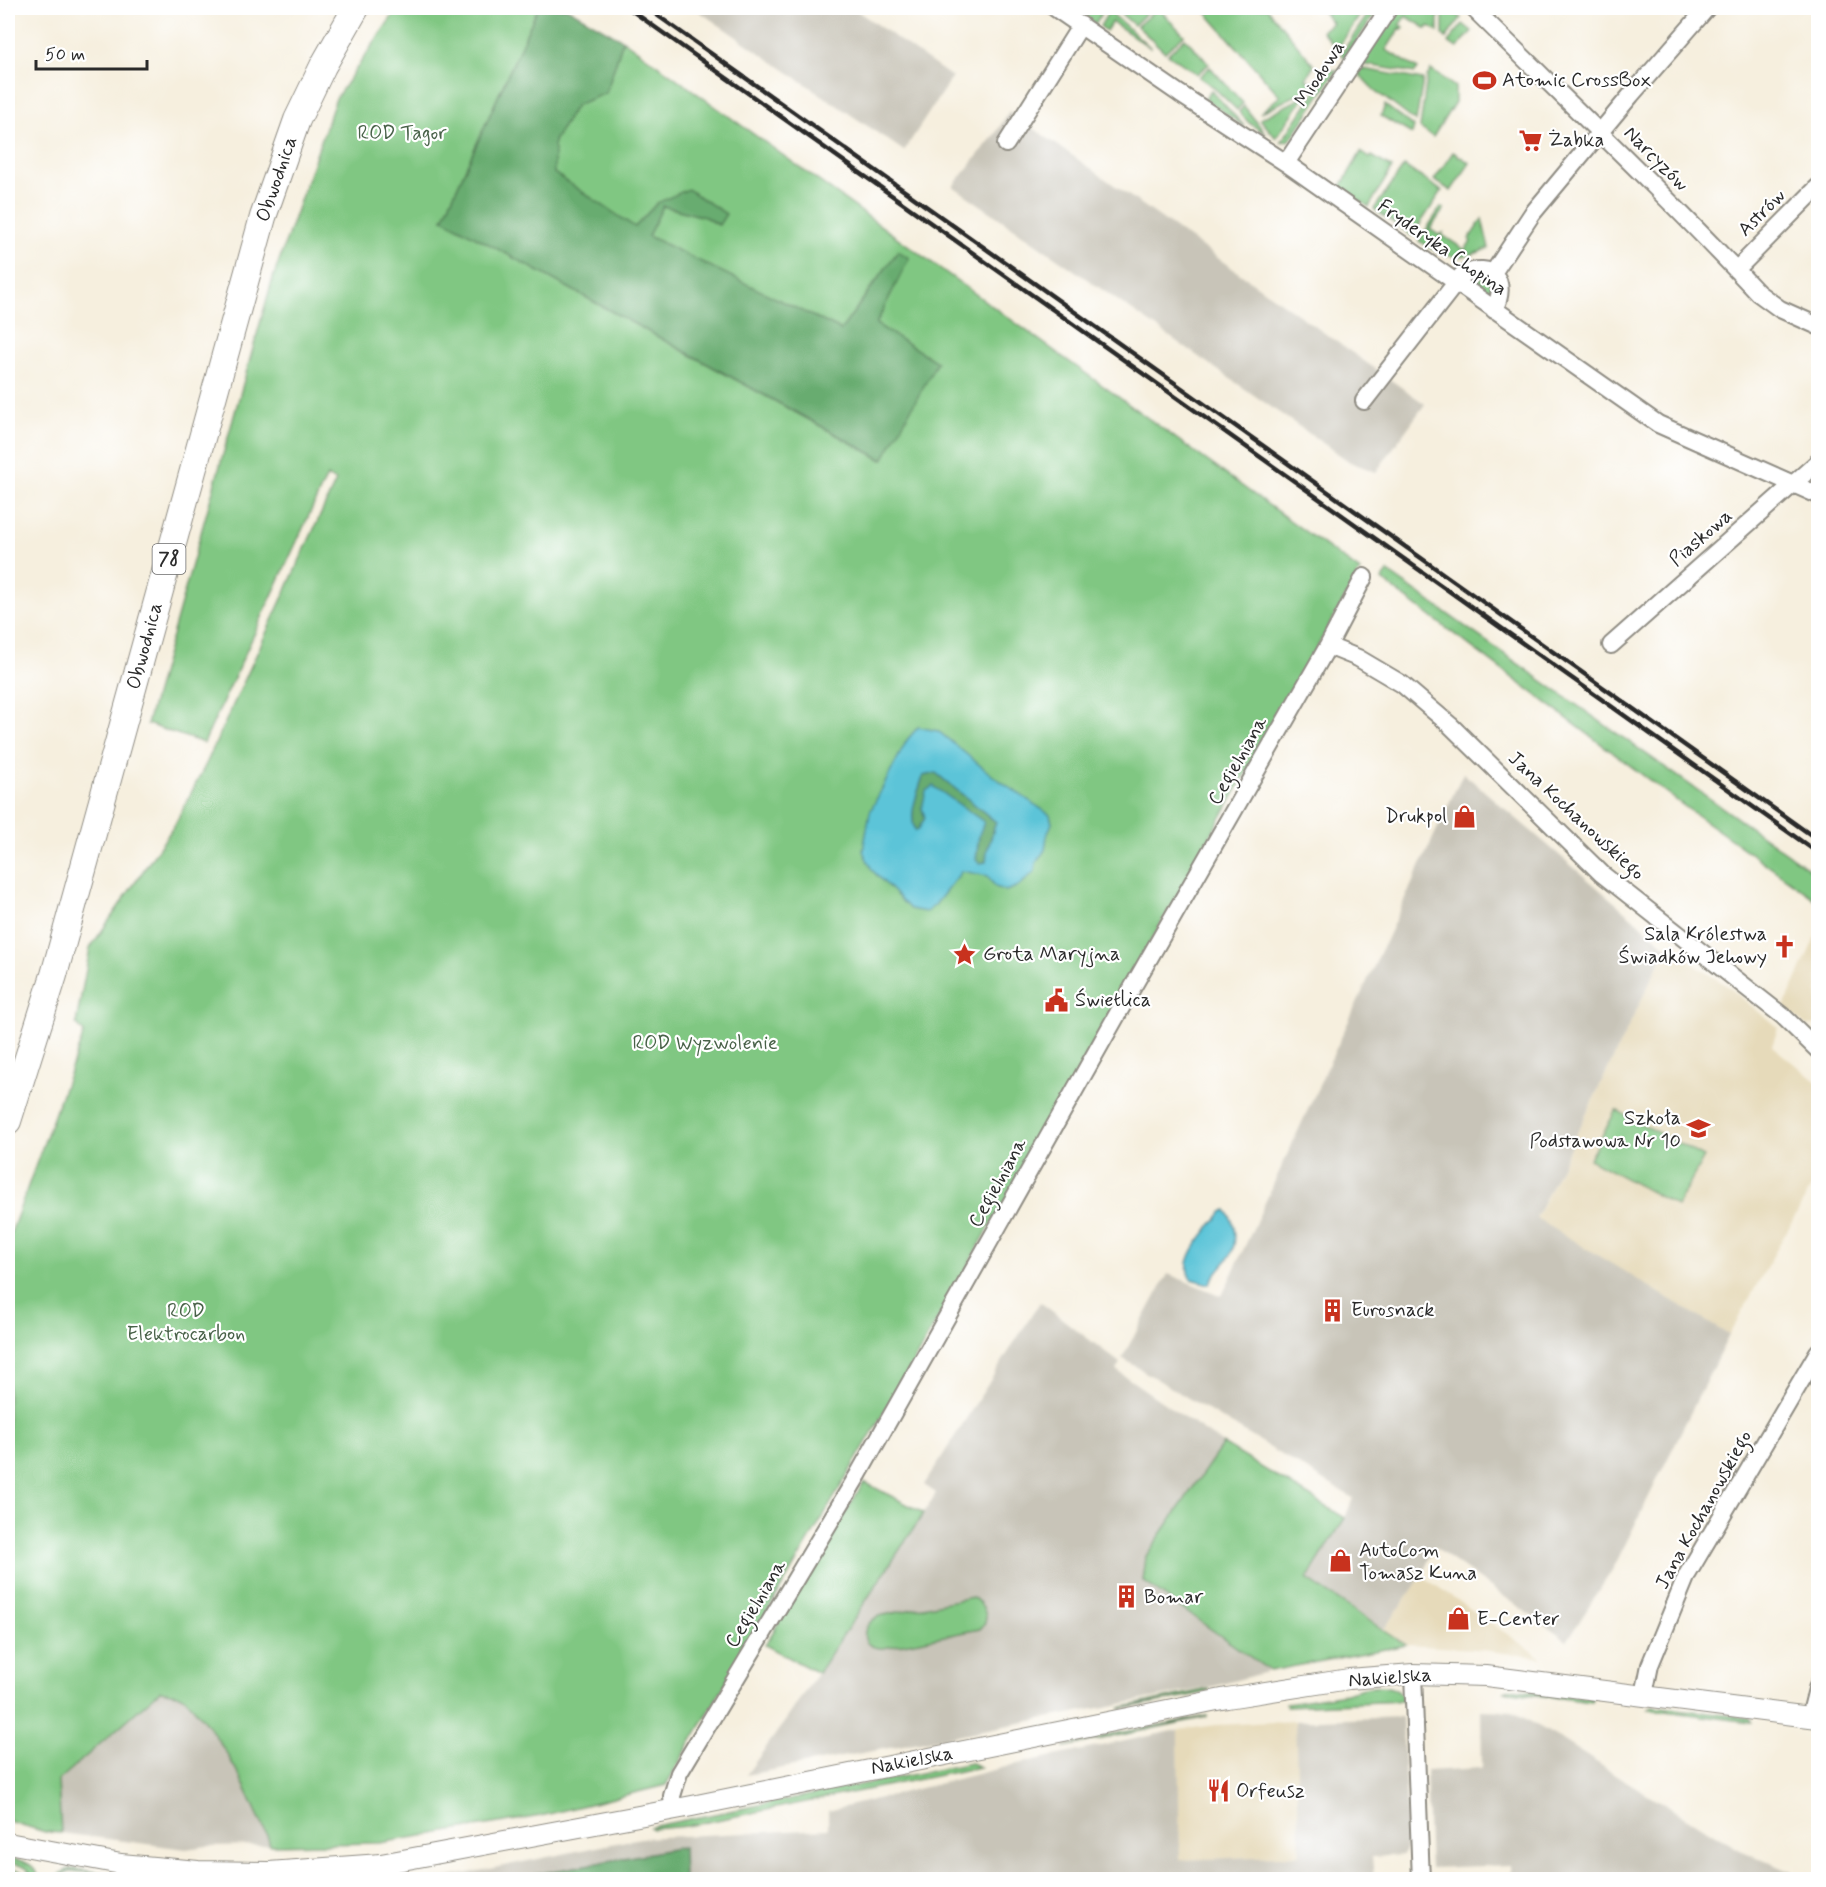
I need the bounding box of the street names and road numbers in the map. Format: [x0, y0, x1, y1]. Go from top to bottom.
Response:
street label: Miodowa [1289, 36, 1351, 112]
street label: Narcyzów [1617, 120, 1695, 198]
street label: Obwodnica [250, 132, 304, 226]
street label: Astrów [1732, 183, 1792, 243]
street label: Fryderyka Chopina [1372, 193, 1512, 303]
street label: Piaskowa [1664, 503, 1738, 573]
road number: 78 [152, 544, 186, 574]
street label: Obwodnica [120, 599, 170, 693]
street label: Cegielniana [1202, 711, 1277, 811]
street label: Jana Kochanowskiego [1500, 745, 1650, 888]
street label: Cegielniana [962, 1133, 1036, 1234]
street label: Jana Kochanowskiego [1649, 1426, 1761, 1595]
street label: Cegielniana [719, 1554, 795, 1654]
street label: Nakielska [1347, 1662, 1433, 1694]
street label: Nakielska [869, 1740, 955, 1782]

